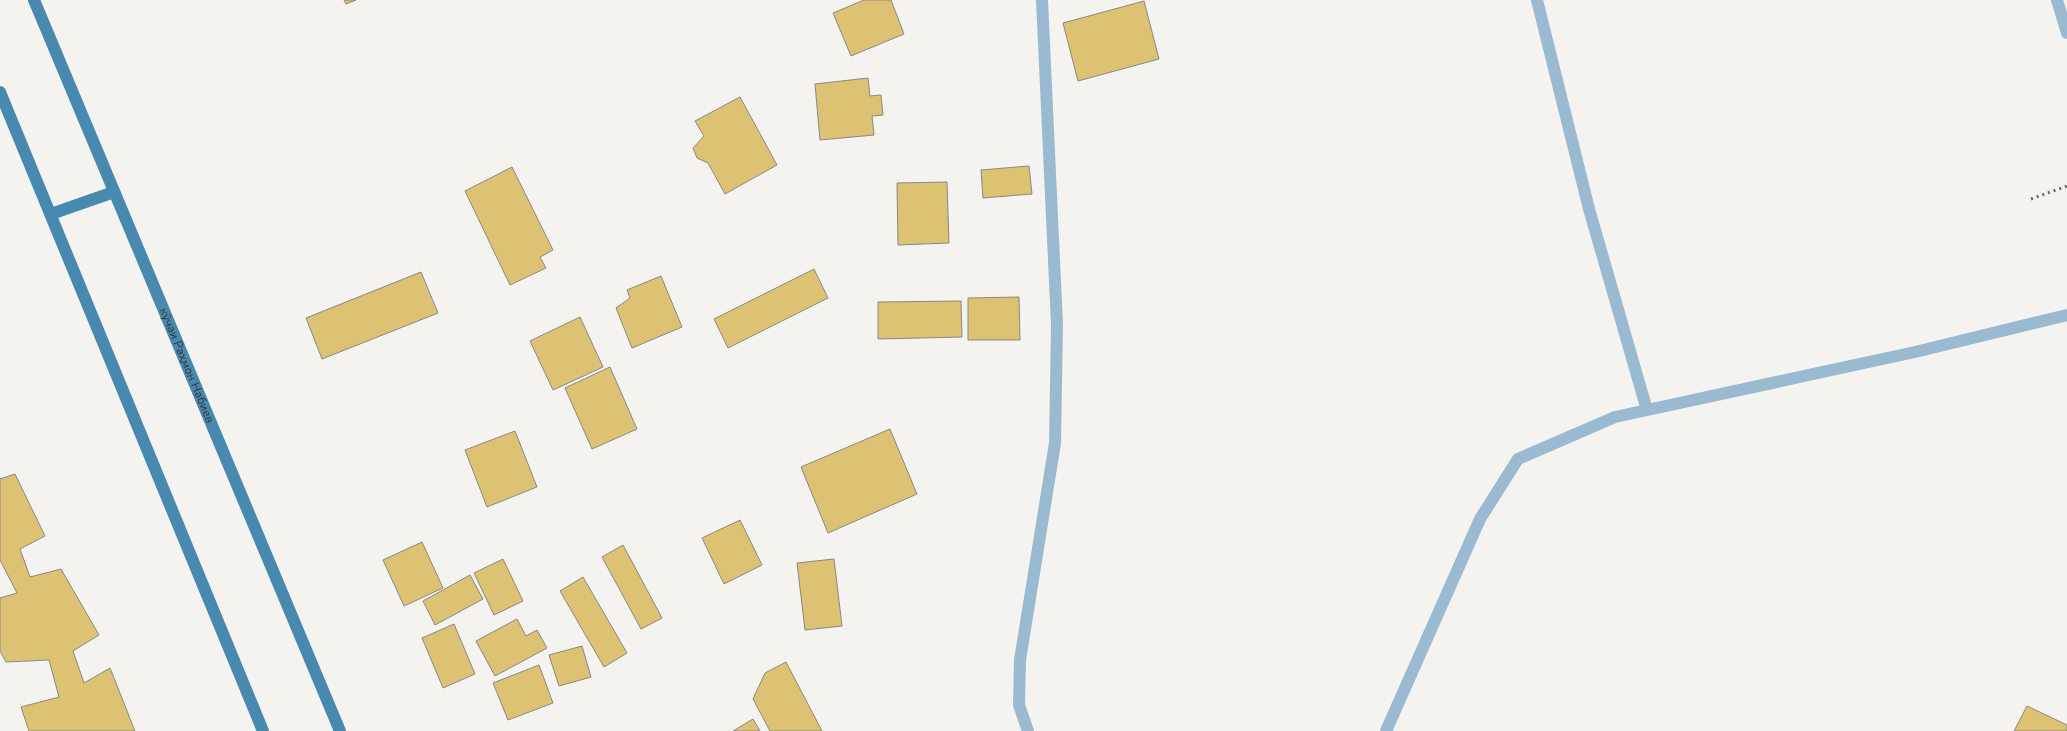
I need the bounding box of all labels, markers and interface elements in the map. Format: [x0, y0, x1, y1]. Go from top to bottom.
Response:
street label: кӯчаи Раҳмон Набиев [156, 305, 218, 426]

